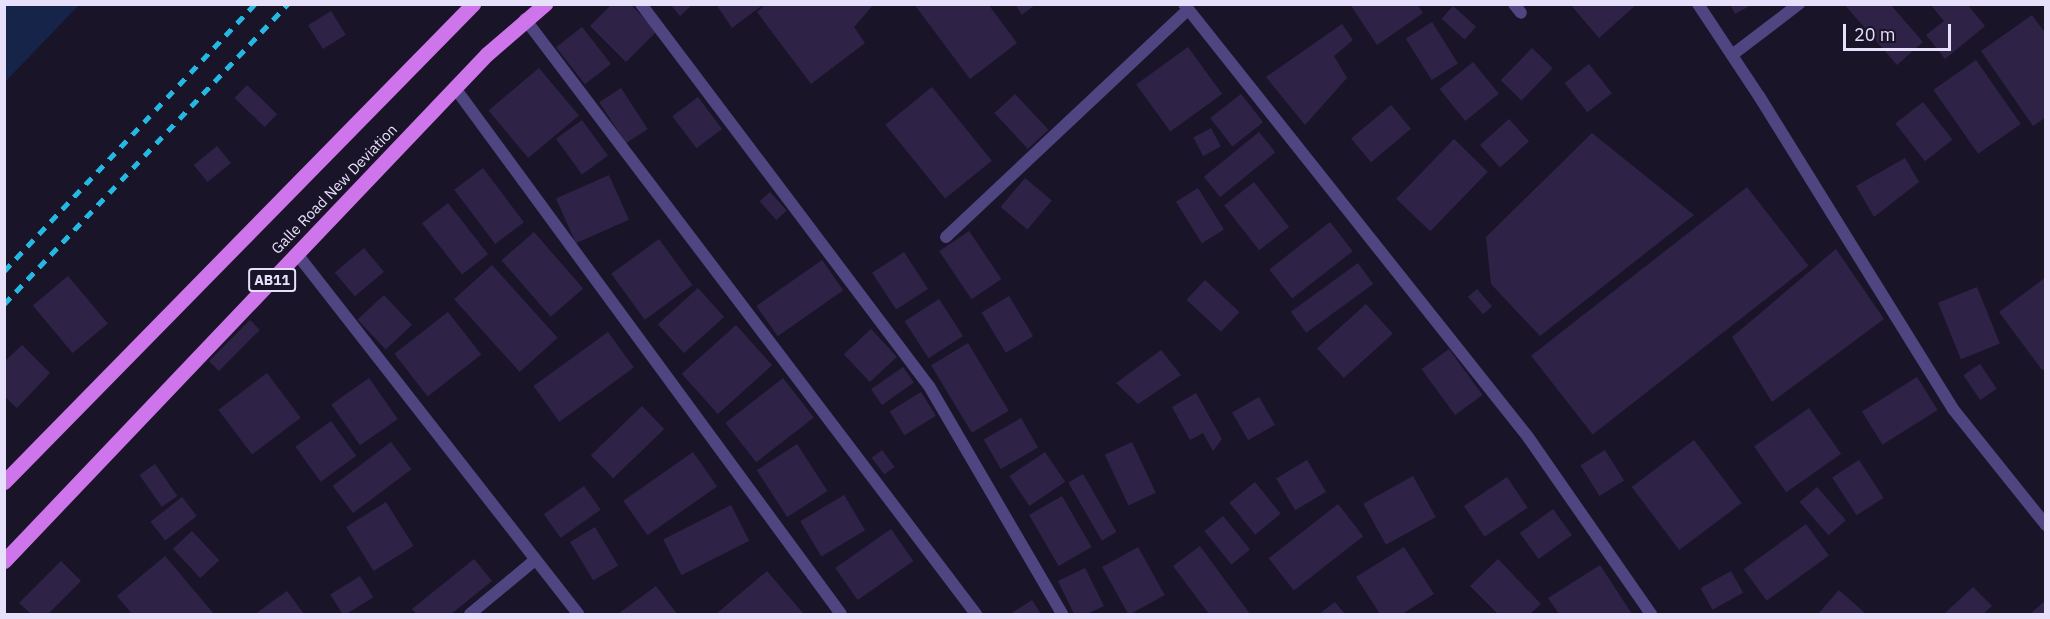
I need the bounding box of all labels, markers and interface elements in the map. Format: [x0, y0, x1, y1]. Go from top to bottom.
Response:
scale bar [1846, 12, 1954, 50]
text: 20 m [1854, 23, 1896, 46]
street label: Galle Road New Deviation [267, 120, 401, 258]
road number: AB11 [248, 269, 296, 291]

